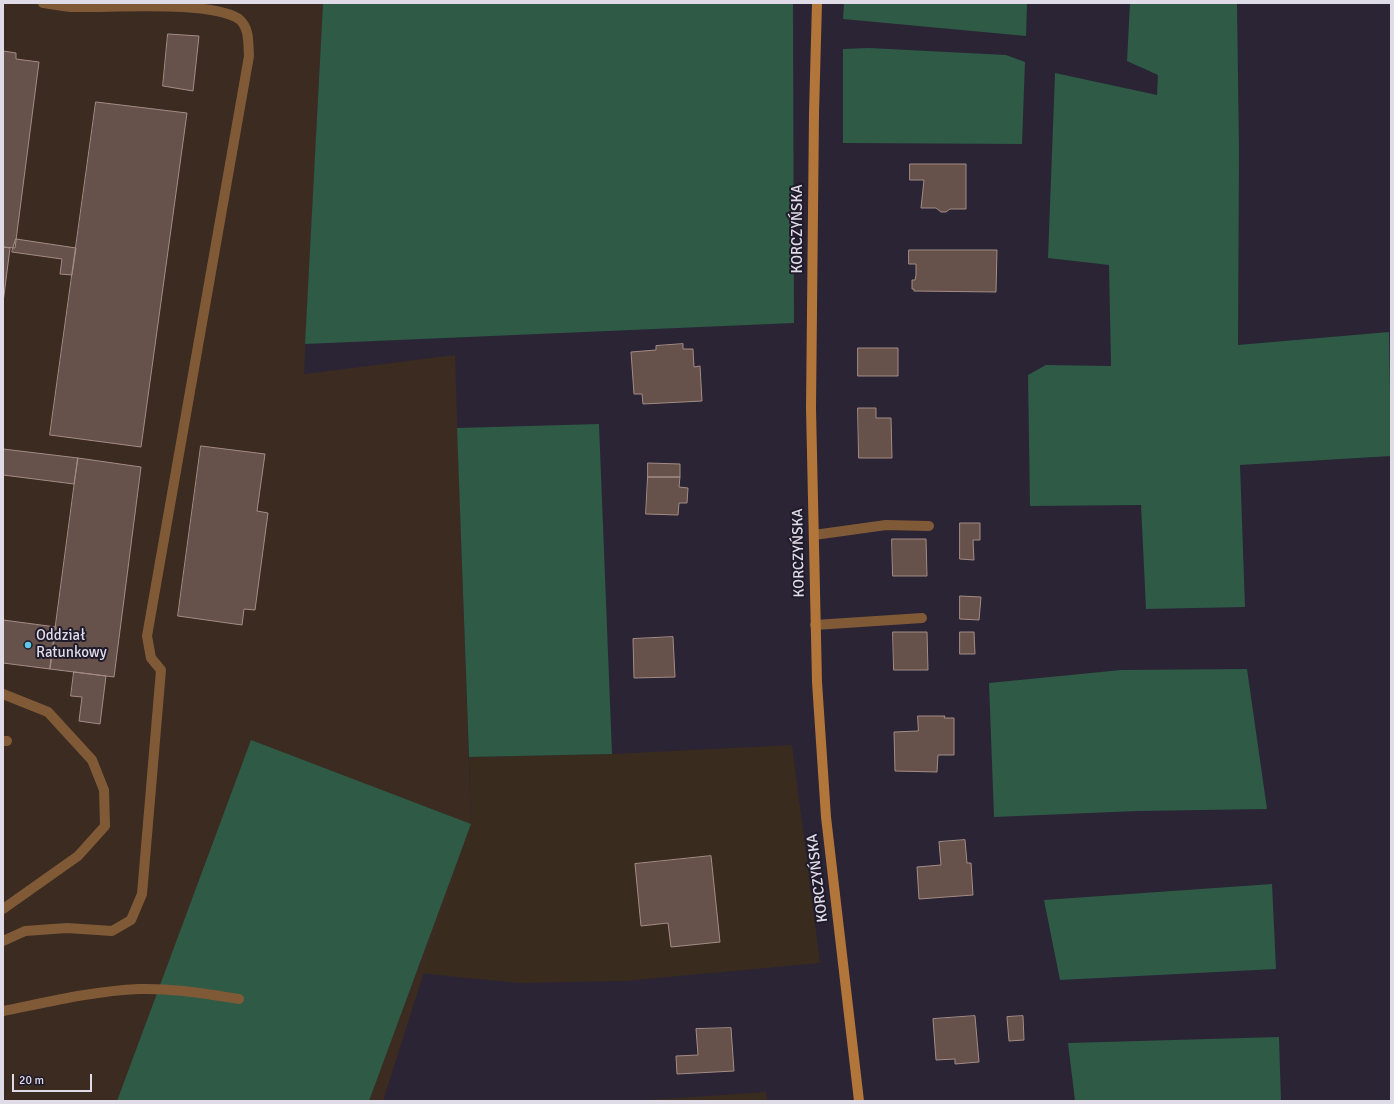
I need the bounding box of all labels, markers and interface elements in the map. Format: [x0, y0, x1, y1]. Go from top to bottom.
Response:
street label: KORCZYŃSKA [789, 184, 807, 274]
street label: KORCZYŃSKA [789, 508, 809, 598]
place label: Oddział Ratunkowy [36, 627, 107, 662]
marker: Oddział Ratunkowy [23, 640, 33, 650]
street label: KORCZYŃSKA [804, 833, 832, 923]
scale bar [14, 1066, 94, 1092]
text: 20 m [19, 1073, 44, 1088]

